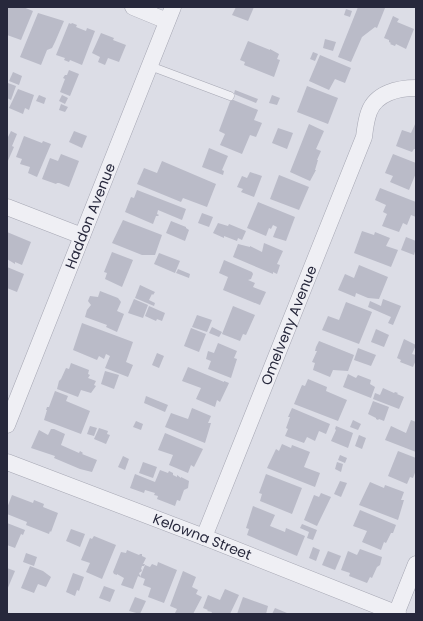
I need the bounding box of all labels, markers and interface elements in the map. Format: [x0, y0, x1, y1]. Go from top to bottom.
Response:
street label: Haddon Avenue [60, 160, 120, 272]
street label: Omelveny Avenue [256, 262, 322, 388]
street label: Kelowna Street [150, 508, 254, 565]

